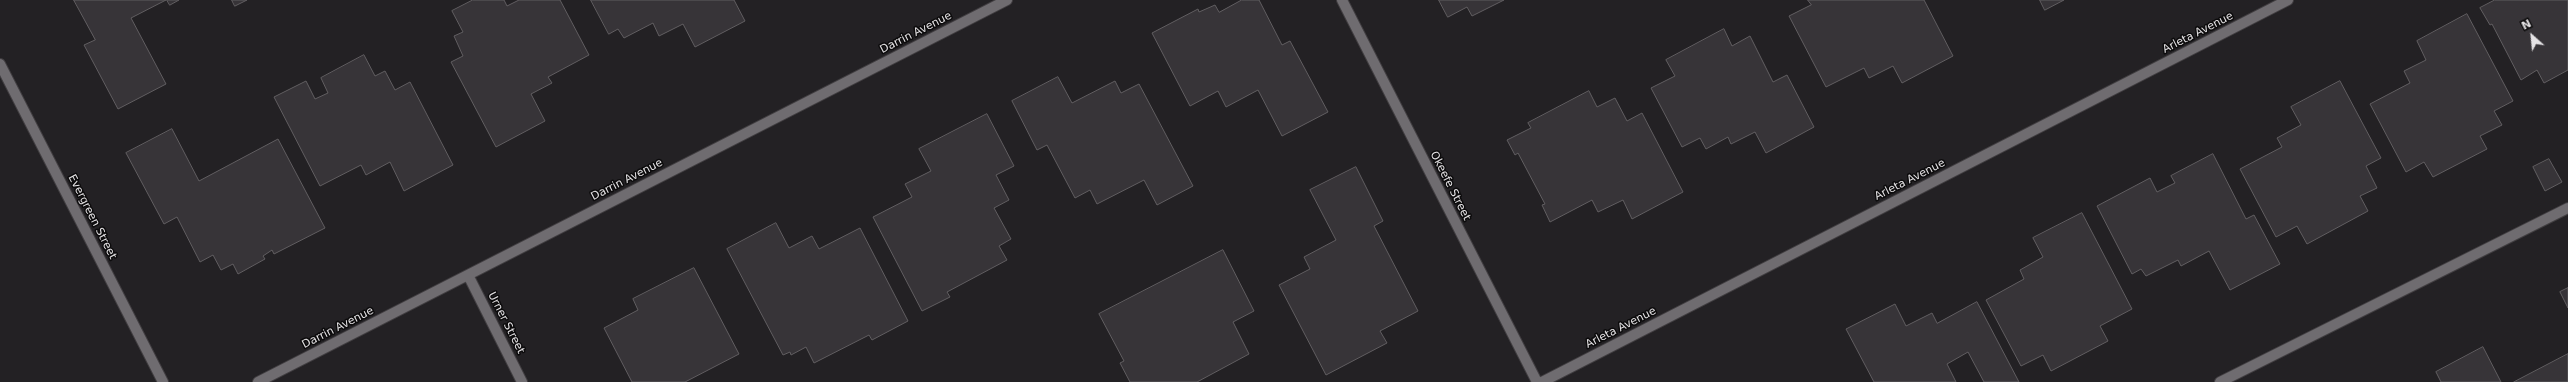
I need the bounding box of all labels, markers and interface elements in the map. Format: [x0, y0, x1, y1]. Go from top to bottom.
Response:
street label: Darrin Avenue [878, 9, 954, 57]
street label: Arleta Avenue [2161, 10, 2235, 56]
north arrow [2512, 16, 2552, 56]
text: N [2519, 17, 2533, 33]
street label: Okeefe Street [1427, 149, 1473, 223]
street label: Darrin Avenue [589, 156, 665, 204]
street label: Arleta Avenue [1873, 157, 1947, 203]
street label: Evergreen Street [65, 172, 119, 262]
street label: Urner Street [485, 290, 527, 356]
street label: Darrin Avenue [300, 304, 376, 352]
street label: Arleta Avenue [1584, 305, 1658, 351]

